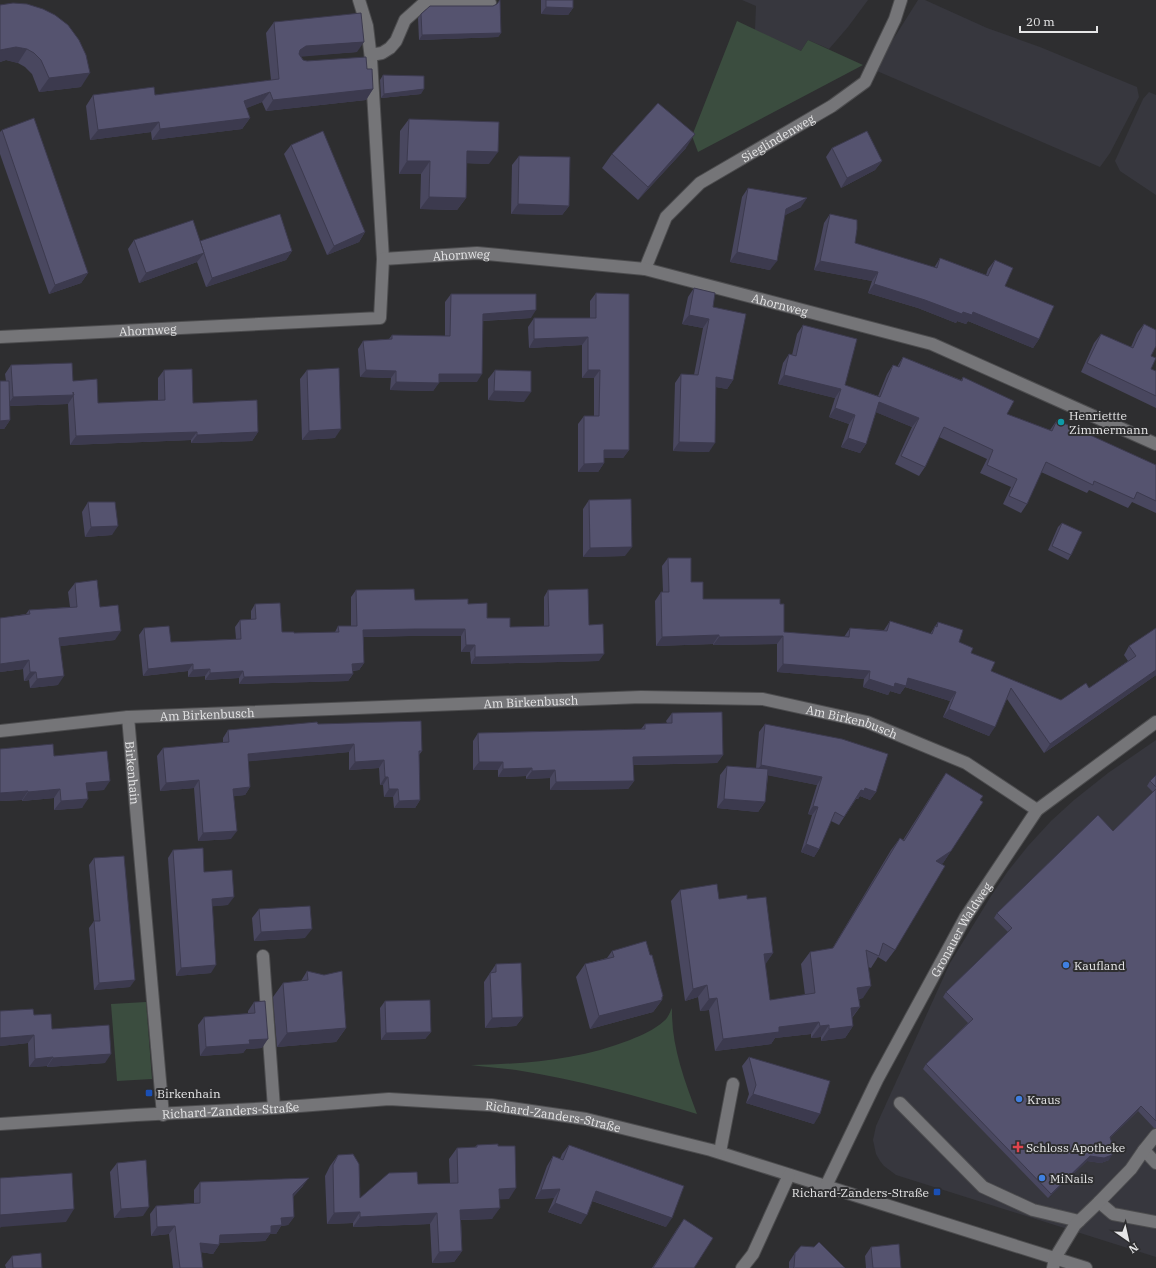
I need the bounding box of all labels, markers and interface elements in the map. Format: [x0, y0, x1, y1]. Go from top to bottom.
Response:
scale bar [1020, 8, 1097, 34]
text: 20 m [1026, 14, 1055, 29]
street label: Sieglindenweg [738, 110, 817, 165]
street label: Ahornweg [432, 245, 491, 263]
street label: Ahornweg [750, 290, 810, 319]
street label: Ahornweg [119, 321, 177, 339]
place label: Henriettte Zimmermann [1069, 408, 1149, 437]
marker: Henriettte Zimmermann [1056, 417, 1066, 427]
street label: Am Birkenbusch [483, 692, 579, 711]
street label: Am Birkenbusch [805, 701, 901, 742]
street label: Am Birkenbusch [160, 705, 255, 723]
street label: Birkenhain [123, 740, 143, 805]
street label: Gronauer Waldweg [927, 879, 995, 979]
place label: Kaufland [1074, 958, 1125, 973]
marker: Kaufland [1061, 960, 1071, 970]
place label: Birkenhain [157, 1086, 221, 1101]
marker: Birkenhain [144, 1088, 154, 1098]
place label: Kraus [1027, 1092, 1061, 1107]
marker: Kraus [1014, 1094, 1024, 1104]
street label: Richard-Zanders-Straße [485, 1097, 622, 1135]
street label: Richard-Zanders-Straße [162, 1099, 300, 1121]
place label: Schloss Apotheke [1026, 1140, 1125, 1155]
marker: Schloss Apotheke [1013, 1142, 1023, 1152]
place label: MiNails [1050, 1171, 1093, 1186]
marker: MiNails [1037, 1173, 1047, 1183]
place label: Richard-Zanders-Straße [792, 1185, 929, 1200]
marker: Richard-Zanders-Straße [932, 1187, 942, 1197]
north arrow [1108, 1220, 1148, 1260]
text: N [1126, 1240, 1141, 1257]

